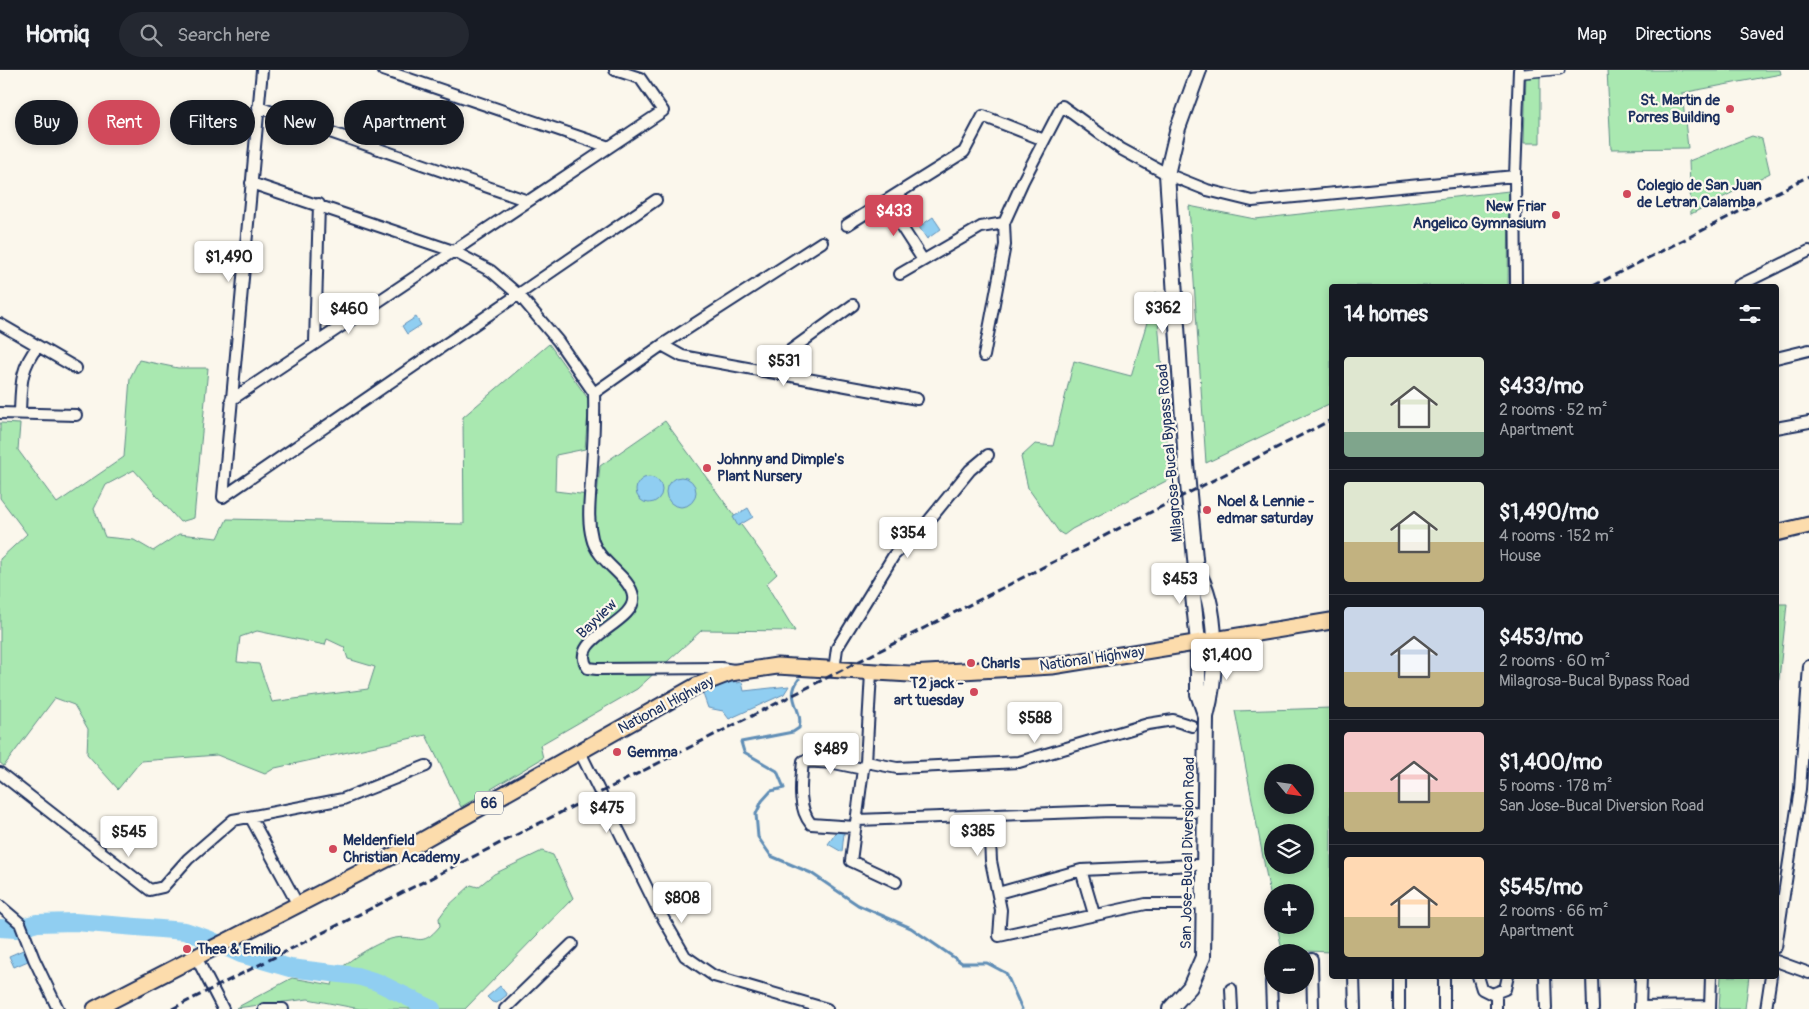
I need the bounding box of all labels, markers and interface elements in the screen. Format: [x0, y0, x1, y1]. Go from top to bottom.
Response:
search box [119, 12, 469, 57]
text: Homiq [25, 20, 89, 49]
icon: search [137, 21, 165, 49]
text: Search here [177, 23, 270, 47]
text: Map [1577, 23, 1607, 46]
text: Directions [1635, 23, 1711, 46]
text: Saved [1739, 23, 1784, 46]
place label: St. Martin de Porres Building [1628, 91, 1721, 127]
chip: Buy [15, 100, 78, 145]
chip: Rent [88, 100, 160, 145]
chip: Filters [170, 100, 255, 145]
chip: New [265, 100, 334, 145]
chip: Apartment [344, 100, 464, 145]
marker: St. Martin de Porres Building [1724, 103, 1736, 115]
place label: Colegio de San Juan de Letran Calamba [1637, 176, 1762, 212]
marker: Colegio de San Juan de Letran Calamba [1621, 188, 1633, 200]
pin: $433 [864, 194, 924, 237]
place label: New Friar Angelico Gymnasium [1413, 197, 1547, 233]
text: $433 [876, 201, 912, 221]
marker: New Friar Angelico Gymnasium [1550, 209, 1562, 221]
pin: $1,490 [188, 240, 270, 283]
text: $1,490 [205, 247, 253, 267]
pin: $460 [319, 292, 379, 335]
pin: $362 [1133, 292, 1193, 334]
text: $362 [1145, 298, 1181, 318]
text: $460 [330, 299, 368, 319]
icon: filters [1736, 300, 1764, 328]
text: 14 homes [1344, 301, 1428, 328]
pin: $531 [754, 344, 814, 387]
text: $531 [768, 351, 800, 371]
street label: Milagrosa-Bucal Bypass Road [1153, 363, 1187, 543]
text: $433/mo [1499, 373, 1583, 400]
icon: home [1384, 377, 1444, 437]
text: 2 rooms · 52 m² [1499, 400, 1608, 420]
text: Apartment [1499, 420, 1574, 440]
place label: Johnny and Dimple's Plant Nursery [717, 450, 844, 486]
marker: Johnny and Dimple's Plant Nursery [701, 462, 713, 474]
place label: Noel & Lennie - edmar saturday [1216, 492, 1315, 528]
text: $1,490/mo [1499, 499, 1599, 526]
icon: home [1384, 502, 1444, 562]
marker: Noel & Lennie - edmar saturday [1201, 504, 1213, 516]
pin: $354 [878, 516, 938, 559]
text: $354 [890, 523, 926, 543]
text: 4 rooms · 152 m² [1499, 526, 1614, 546]
text: House [1499, 546, 1541, 566]
pin: $453 [1150, 562, 1210, 605]
text: $453 [1162, 569, 1198, 589]
street label: Bayview [573, 595, 621, 643]
text: $453/mo [1499, 624, 1583, 651]
icon: home [1384, 627, 1444, 687]
pin: $1,400 [1186, 638, 1268, 681]
street label: National Highway [1038, 642, 1146, 676]
text: $1,400 [1202, 645, 1252, 665]
text: 2 rooms · 60 m² [1499, 651, 1610, 671]
place label: Charls [981, 654, 1020, 673]
marker: Charls [965, 657, 977, 669]
street label: National Highway [615, 671, 718, 738]
text: Milagrosa-Bucal Bypass Road [1499, 671, 1690, 691]
place label: T2 jack - art tuesday [894, 674, 965, 710]
marker: T2 jack - art tuesday [968, 686, 980, 698]
pin: $588 [1005, 702, 1065, 744]
text: $588 [1018, 708, 1052, 728]
pin: $489 [801, 732, 861, 775]
text: $489 [814, 739, 848, 759]
place label: Gemma [627, 743, 678, 762]
marker: Gemma [611, 746, 623, 758]
text: $1,400/mo [1499, 749, 1602, 776]
icon: home [1384, 752, 1444, 812]
street label: San Jose-Bucal Diversion Road [1177, 757, 1199, 949]
north arrow [1264, 764, 1314, 814]
map controls [1264, 764, 1314, 994]
text: 5 rooms · 178 m² [1499, 776, 1612, 796]
road number: 66 [475, 791, 503, 814]
pin: $475 [577, 792, 637, 834]
text: San Jose-Bucal Diversion Road [1499, 796, 1704, 816]
text: $475 [589, 798, 625, 818]
pin: $385 [948, 814, 1008, 857]
pin: $545 [99, 816, 159, 858]
text: $385 [961, 821, 995, 841]
text: $545 [111, 822, 147, 842]
button: layers [1264, 824, 1314, 874]
place label: Meldenfield Christian Academy [343, 831, 460, 867]
marker: Meldenfield Christian Academy [327, 843, 339, 855]
text: $545/mo [1499, 874, 1583, 901]
icon: home [1384, 877, 1444, 937]
pin: $808 [652, 882, 712, 924]
button: + [1264, 884, 1314, 934]
text: $808 [664, 888, 700, 908]
text: 2 rooms · 66 m² [1499, 901, 1609, 921]
text: Apartment [1499, 921, 1574, 941]
place label: Thea & Emilio [196, 940, 281, 959]
marker: Thea & Emilio [181, 943, 193, 955]
button: − [1264, 944, 1314, 994]

